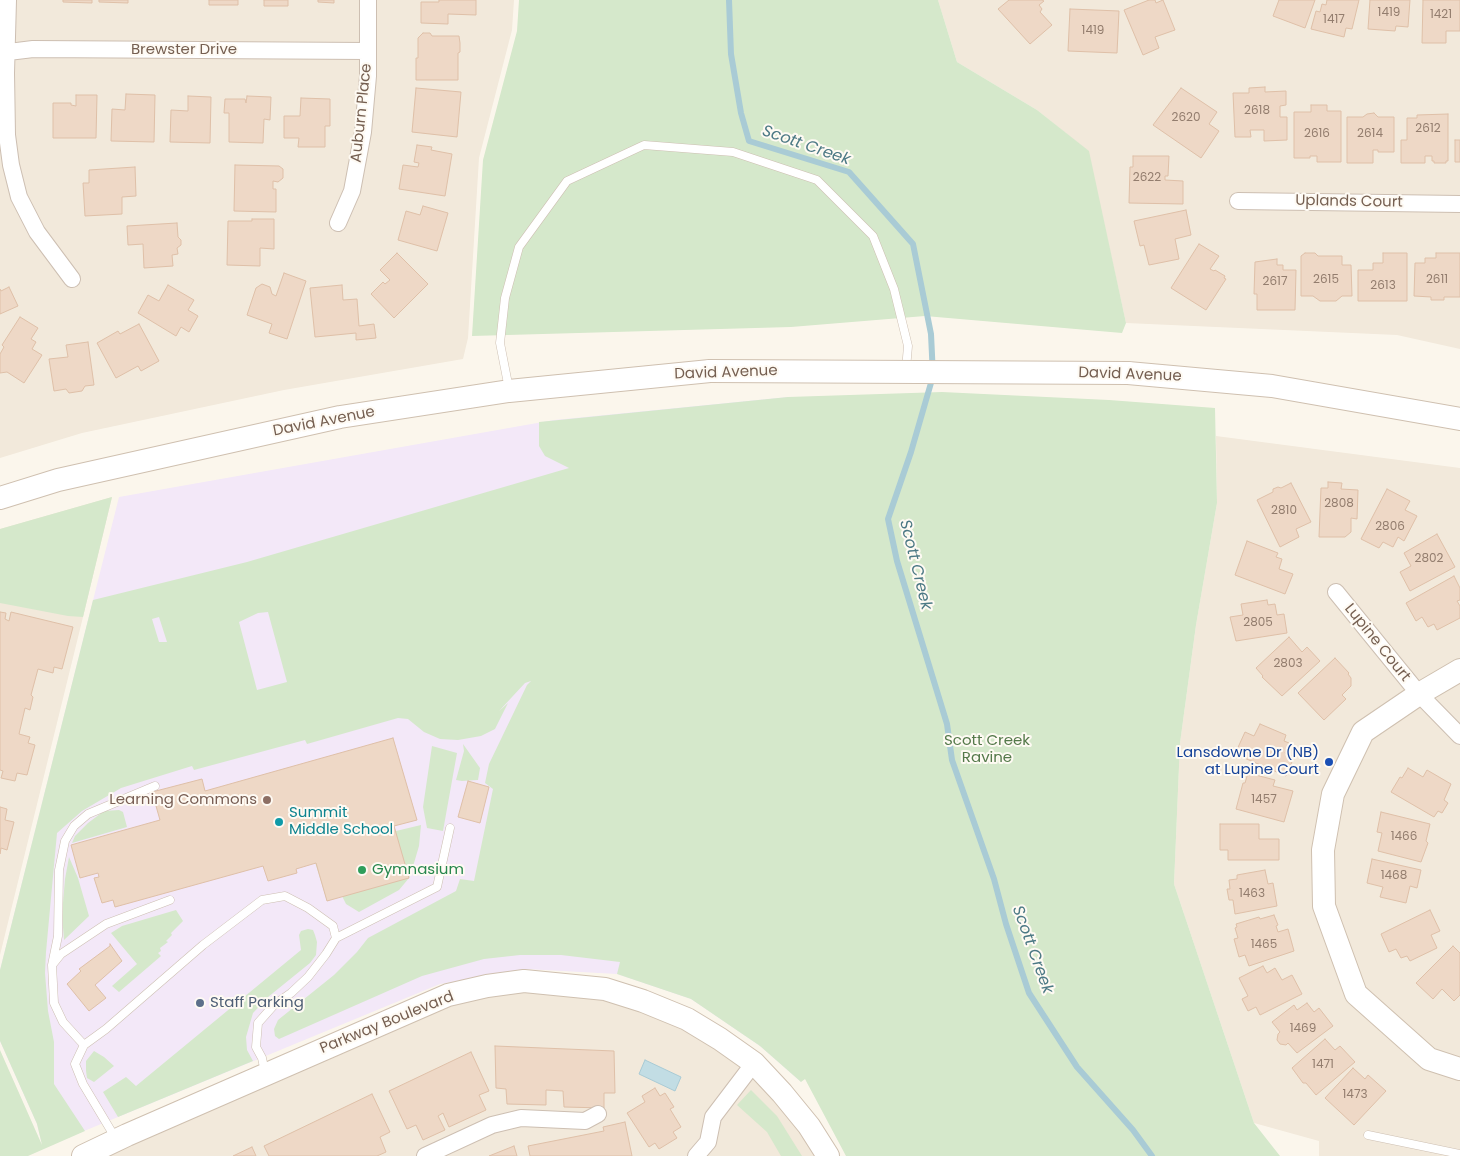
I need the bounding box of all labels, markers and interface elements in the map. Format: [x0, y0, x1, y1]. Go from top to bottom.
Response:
house number: 1419 [1378, 6, 1400, 20]
house number: 1421 [1430, 8, 1452, 22]
house number: 1417 [1323, 13, 1345, 27]
house number: 1419 [1082, 24, 1104, 38]
street label: Brewster Drive [131, 41, 237, 59]
street label: Auburn Place [348, 63, 376, 163]
house number: 2618 [1244, 104, 1270, 118]
house number: 2620 [1172, 111, 1200, 125]
water label: Scott Creek [759, 122, 853, 170]
house number: 2612 [1415, 122, 1441, 136]
house number: 2616 [1304, 127, 1330, 141]
house number: 2614 [1357, 127, 1383, 141]
house number: 2622 [1133, 171, 1161, 185]
street label: Uplands Court [1295, 192, 1403, 212]
house number: 2615 [1313, 273, 1339, 287]
house number: 2611 [1426, 273, 1448, 287]
house number: 2617 [1263, 275, 1287, 289]
house number: 2613 [1370, 279, 1396, 293]
street label: David Avenue [674, 362, 778, 384]
street label: David Avenue [1078, 364, 1182, 386]
street label: David Avenue [272, 403, 376, 441]
house number: 2808 [1324, 497, 1354, 511]
house number: 2810 [1271, 504, 1297, 518]
water label: Scott Creek [895, 518, 935, 612]
house number: 2806 [1375, 520, 1405, 534]
house number: 2802 [1415, 552, 1443, 566]
street label: Lupine Court [1340, 601, 1414, 685]
house number: 2805 [1243, 616, 1273, 630]
house number: 2803 [1273, 657, 1303, 671]
park label: Scott Creek Ravine [944, 732, 1030, 767]
place label: Lansdowne Dr (NB) at Lupine Court [1176, 744, 1319, 779]
marker: Lansdowne Dr (NB) at Lupine Court [1323, 756, 1335, 768]
place label: Learning Commons [109, 791, 257, 809]
house number: 1457 [1251, 793, 1277, 807]
marker: Learning Commons [261, 794, 273, 806]
place label: Summit Middle School [289, 804, 393, 839]
marker: Summit Middle School [273, 816, 285, 828]
house number: 1466 [1391, 830, 1417, 844]
place label: Gymnasium [372, 861, 464, 879]
marker: Gymnasium [356, 864, 368, 876]
house number: 1468 [1381, 869, 1407, 883]
house number: 1463 [1239, 887, 1265, 901]
water label: Scott Creek [1007, 903, 1057, 997]
house number: 1465 [1251, 938, 1277, 952]
street label: Parkway Boulevard [317, 988, 457, 1058]
place label: Staff Parking [210, 994, 304, 1012]
marker: Staff Parking [194, 997, 206, 1009]
house number: 1469 [1290, 1022, 1316, 1036]
house number: 1471 [1312, 1058, 1334, 1072]
house number: 1473 [1342, 1088, 1368, 1102]

